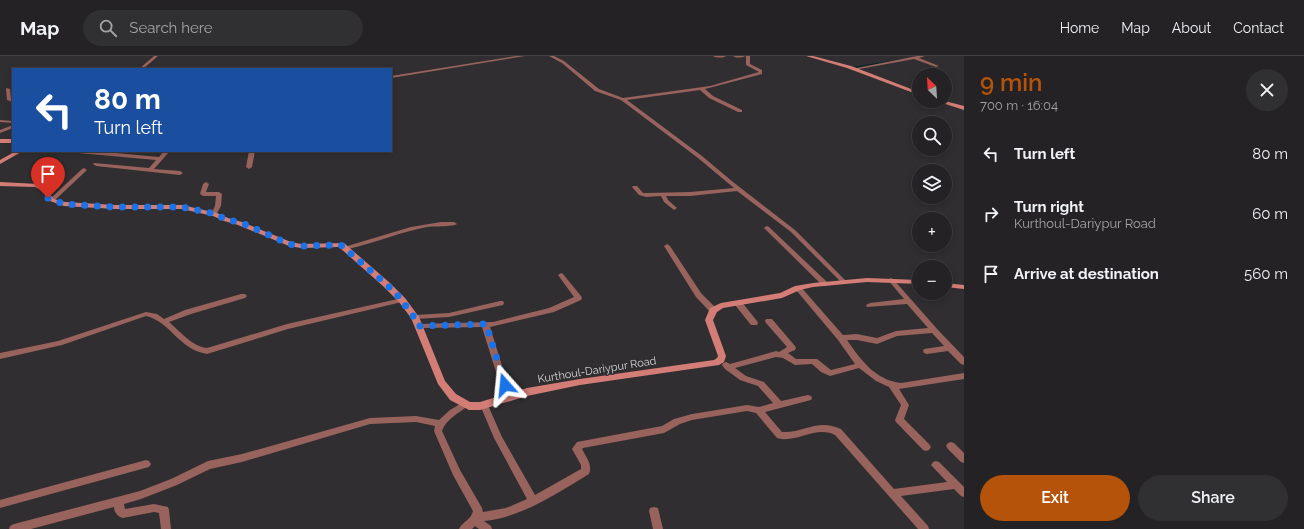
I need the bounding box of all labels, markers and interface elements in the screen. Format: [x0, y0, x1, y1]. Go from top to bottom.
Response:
search box [83, 10, 363, 46]
text: Map [20, 17, 59, 39]
icon: search [97, 17, 119, 39]
text: Search here [129, 19, 213, 37]
text: Home [1060, 20, 1099, 36]
text: Map [1121, 20, 1150, 36]
text: About [1172, 20, 1211, 36]
text: Contact [1233, 20, 1284, 36]
north arrow [912, 68, 952, 108]
map controls [912, 68, 952, 300]
text: 9 min [980, 68, 1042, 97]
button: close [1246, 69, 1288, 111]
text: 80 m [94, 83, 161, 116]
icon: left [28, 84, 80, 136]
text: 700 m · 16:04 [980, 98, 1058, 113]
button: search [912, 116, 952, 156]
text: Turn left [94, 117, 163, 138]
icon: left [980, 143, 1002, 165]
text: Turn left [1014, 145, 1075, 163]
text: 80 m [1252, 145, 1288, 163]
pin [31, 157, 65, 198]
icon: arrive [37, 163, 59, 185]
button: layers [912, 164, 952, 204]
text: Turn right [1014, 198, 1084, 216]
icon: right [980, 203, 1002, 225]
text: 60 m [1252, 205, 1288, 223]
button: + [912, 212, 952, 252]
text: Kurthoul-Dariypur Road [1014, 216, 1156, 231]
button: − [912, 260, 952, 300]
icon: arrive [980, 263, 1002, 285]
text: Arrive at destination [1014, 265, 1159, 283]
text: 560 m [1244, 265, 1288, 283]
street label: Kurthoul-Dariypur Road [537, 354, 657, 386]
position arrow [484, 364, 526, 406]
button: Exit [980, 475, 1130, 521]
button: Share [1138, 475, 1288, 521]

